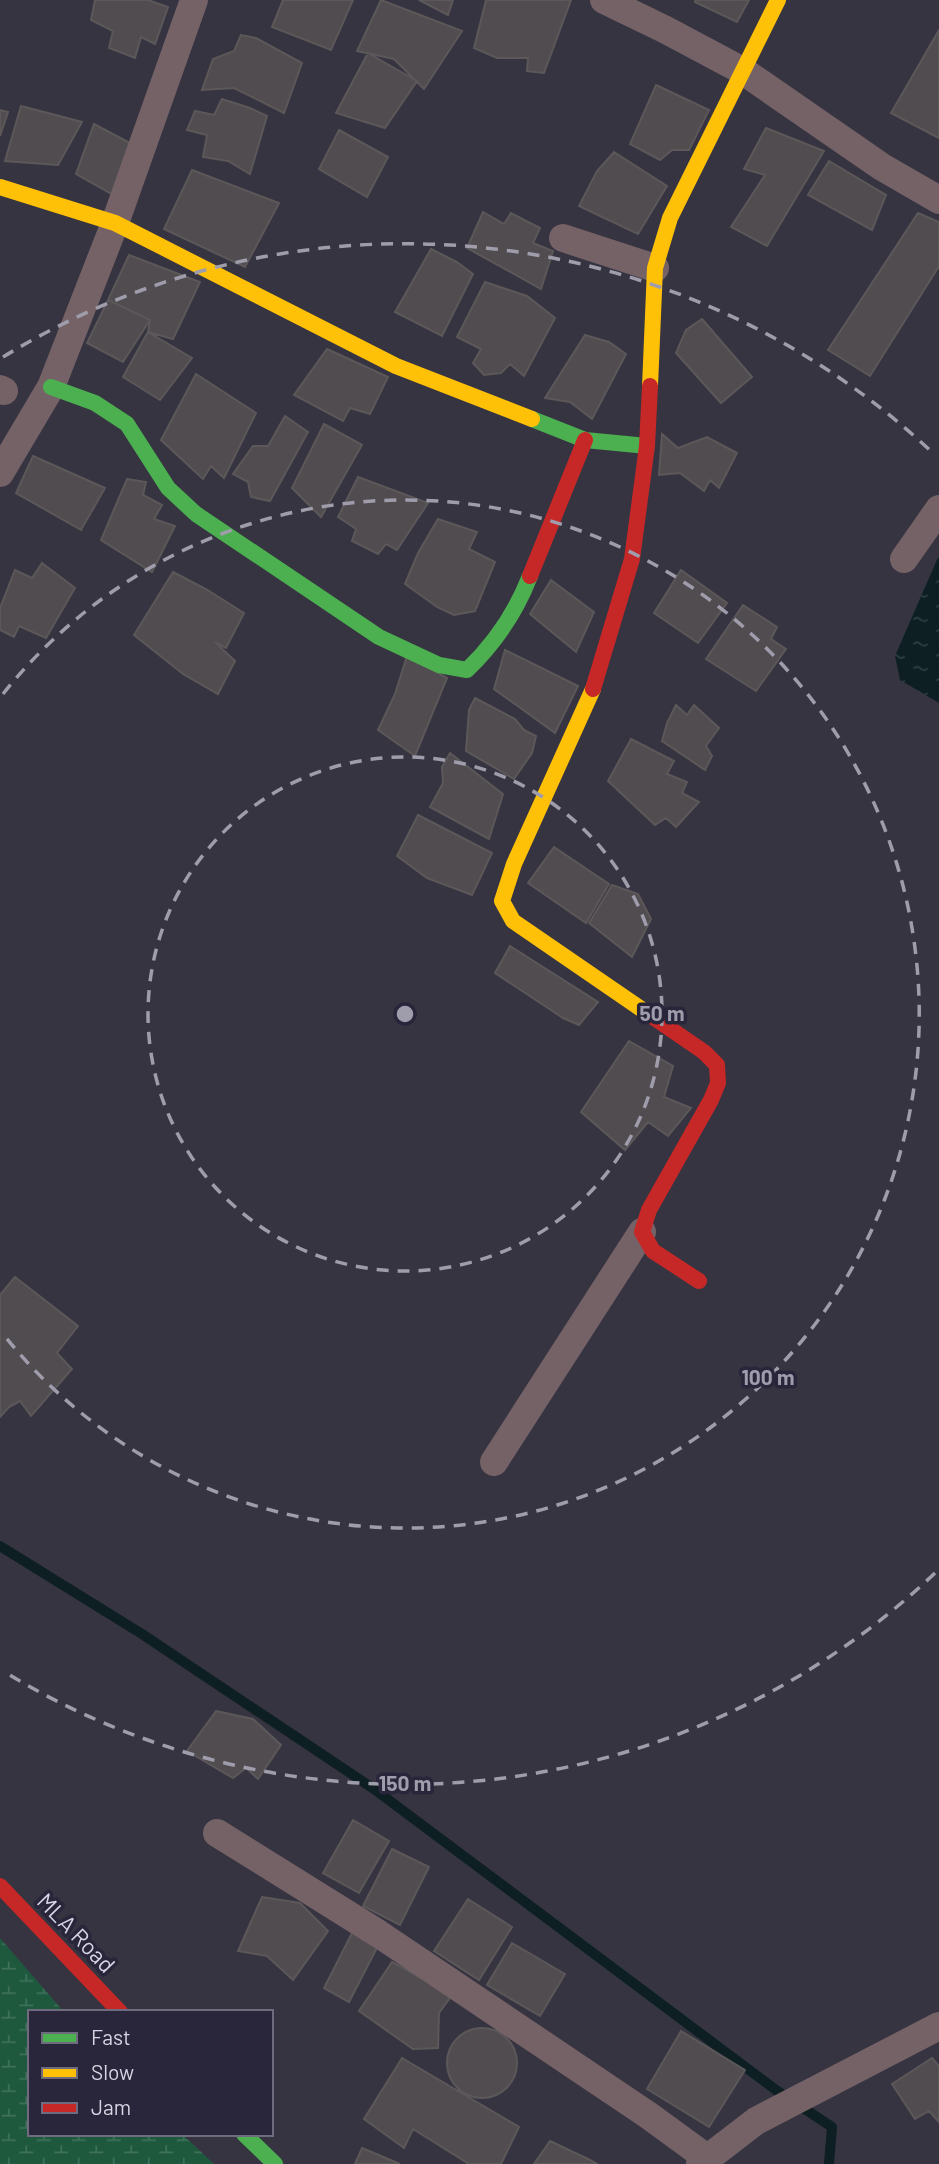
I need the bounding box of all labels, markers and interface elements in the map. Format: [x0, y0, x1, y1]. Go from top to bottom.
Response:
text: 50 m [639, 1000, 685, 1025]
centre of rings [393, 1002, 417, 1026]
text: 100 m [741, 1364, 795, 1389]
text: 150 m [379, 1770, 431, 1795]
street label: MLA Road [32, 1887, 121, 1978]
legend [28, 2010, 273, 2136]
text: Fast [91, 2024, 131, 2049]
text: Slow [91, 2059, 134, 2084]
text: Jam [91, 2094, 131, 2119]

